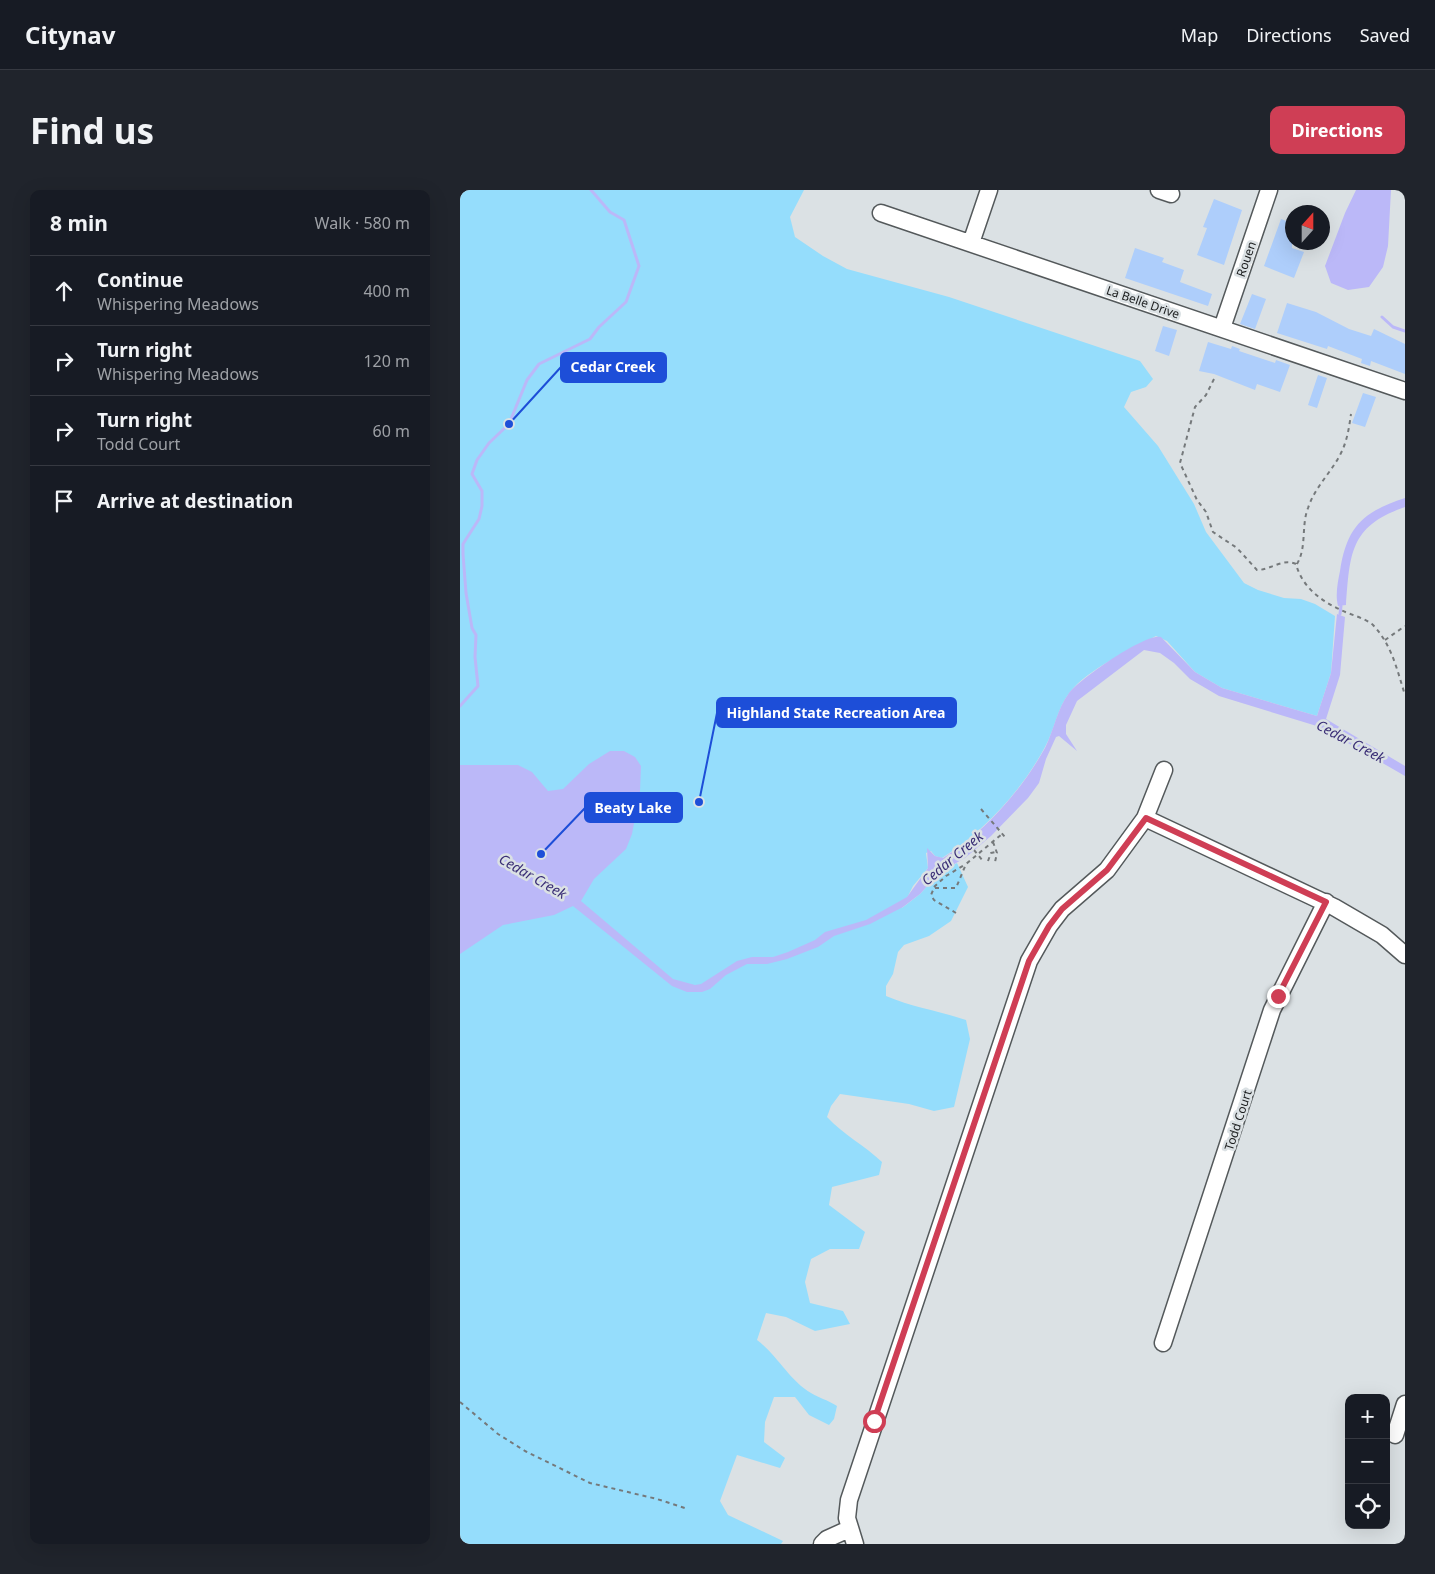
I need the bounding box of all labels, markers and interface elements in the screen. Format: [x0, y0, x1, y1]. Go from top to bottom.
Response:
text: Citynav [25, 18, 115, 51]
text: Map [1181, 23, 1218, 47]
text: Directions [1246, 23, 1332, 47]
text: Saved [1360, 23, 1410, 47]
button: Directions [1270, 106, 1405, 154]
text: Find us [30, 107, 154, 154]
north arrow [1285, 205, 1330, 250]
text: 8 min [50, 209, 108, 237]
text: Walk · 580 m [315, 212, 410, 234]
street label: Rouen [1232, 239, 1260, 279]
text: Continue [97, 267, 183, 293]
icon: ahead [50, 277, 78, 305]
text: 400 m [363, 280, 410, 302]
street label: La Belle Drive [1104, 282, 1182, 323]
text: Whispering Meadows [97, 293, 259, 315]
text: Turn right [97, 337, 192, 363]
icon: right [50, 347, 78, 375]
text: 120 m [363, 350, 410, 372]
callout: Cedar Creek [561, 353, 666, 382]
text: Cedar Creek [571, 357, 656, 376]
text: Whispering Meadows [97, 363, 259, 385]
text: Turn right [97, 407, 192, 433]
icon: right [50, 417, 78, 445]
text: 60 m [373, 420, 410, 442]
text: Todd Court [97, 433, 180, 455]
icon: arrive [50, 487, 78, 515]
text: Arrive at destination [97, 488, 293, 514]
callout: Highland State Recreation Area [717, 698, 956, 727]
text: Highland State Recreation Area [727, 703, 945, 722]
water label: Cedar Creek [1313, 715, 1389, 767]
callout: Beaty Lake [585, 793, 682, 822]
text: Beaty Lake [594, 798, 672, 817]
water label: Cedar Creek [917, 826, 988, 889]
water label: Cedar Creek [496, 849, 571, 903]
route end [1267, 985, 1290, 1008]
street label: Todd Court [1220, 1087, 1256, 1152]
map controls [1345, 1394, 1390, 1529]
button: + [1345, 1394, 1390, 1439]
route start [863, 1410, 886, 1433]
button: − [1345, 1439, 1390, 1484]
button: locate [1345, 1484, 1390, 1529]

